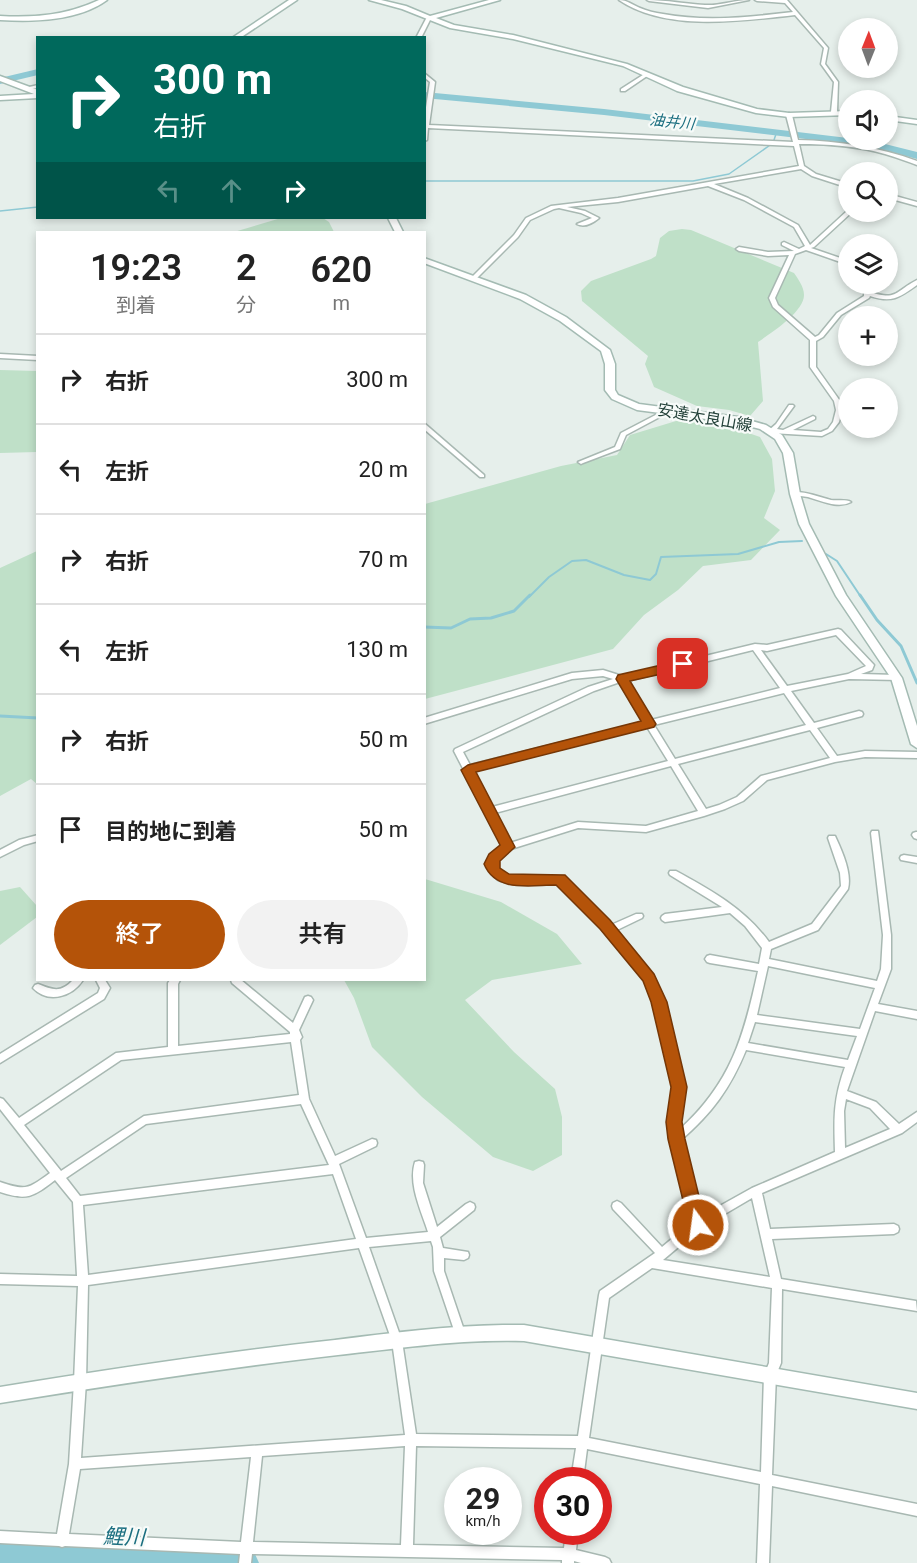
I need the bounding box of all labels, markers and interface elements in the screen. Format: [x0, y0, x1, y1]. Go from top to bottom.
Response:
north arrow [838, 18, 898, 78]
map controls [838, 18, 898, 438]
text: 300 m [153, 55, 272, 104]
icon: right [54, 60, 132, 138]
button: sound [838, 90, 898, 150]
text: 右折 [153, 111, 207, 143]
water label: 油井川 [649, 111, 697, 134]
button: search [838, 162, 898, 222]
icon: left [152, 174, 185, 207]
icon: ahead [215, 174, 248, 207]
icon: right [278, 174, 311, 207]
button: layers [838, 234, 898, 294]
text: 19:23 [90, 247, 182, 289]
text: 2 [236, 247, 256, 289]
text: 620 [310, 249, 372, 291]
text: m [332, 291, 350, 315]
text: 到着 [116, 293, 156, 317]
text: 分 [236, 293, 256, 317]
button: + [838, 306, 898, 366]
icon: right [54, 363, 87, 396]
text: 300 m [346, 367, 408, 392]
text: 右折 [105, 369, 149, 394]
button: − [838, 378, 898, 438]
street label: 安達太良山線 [656, 400, 754, 435]
icon: left [54, 453, 87, 486]
text: 20 m [359, 457, 408, 482]
text: 左折 [105, 459, 149, 484]
icon: right [54, 543, 87, 576]
text: 70 m [359, 547, 408, 572]
text: 右折 [105, 549, 149, 574]
icon: left [54, 633, 87, 666]
text: 130 m [346, 637, 408, 662]
pin [657, 638, 708, 689]
text: 左折 [105, 639, 149, 664]
icon: arrive [666, 647, 699, 680]
icon: right [54, 723, 87, 756]
text: 50 m [359, 727, 408, 752]
text: 右折 [105, 729, 149, 754]
icon: arrive [54, 813, 87, 846]
text: 50 m [359, 817, 408, 842]
text: 目的地に到着 [105, 819, 237, 844]
button: 終了 [54, 900, 225, 969]
button: 共有 [237, 900, 408, 969]
position arrow [666, 1193, 730, 1257]
speed limit sign: 30 [534, 1467, 612, 1545]
text: 29 [466, 1481, 500, 1516]
text: km/h [465, 1512, 501, 1530]
water label: 鯉川 [103, 1524, 147, 1550]

